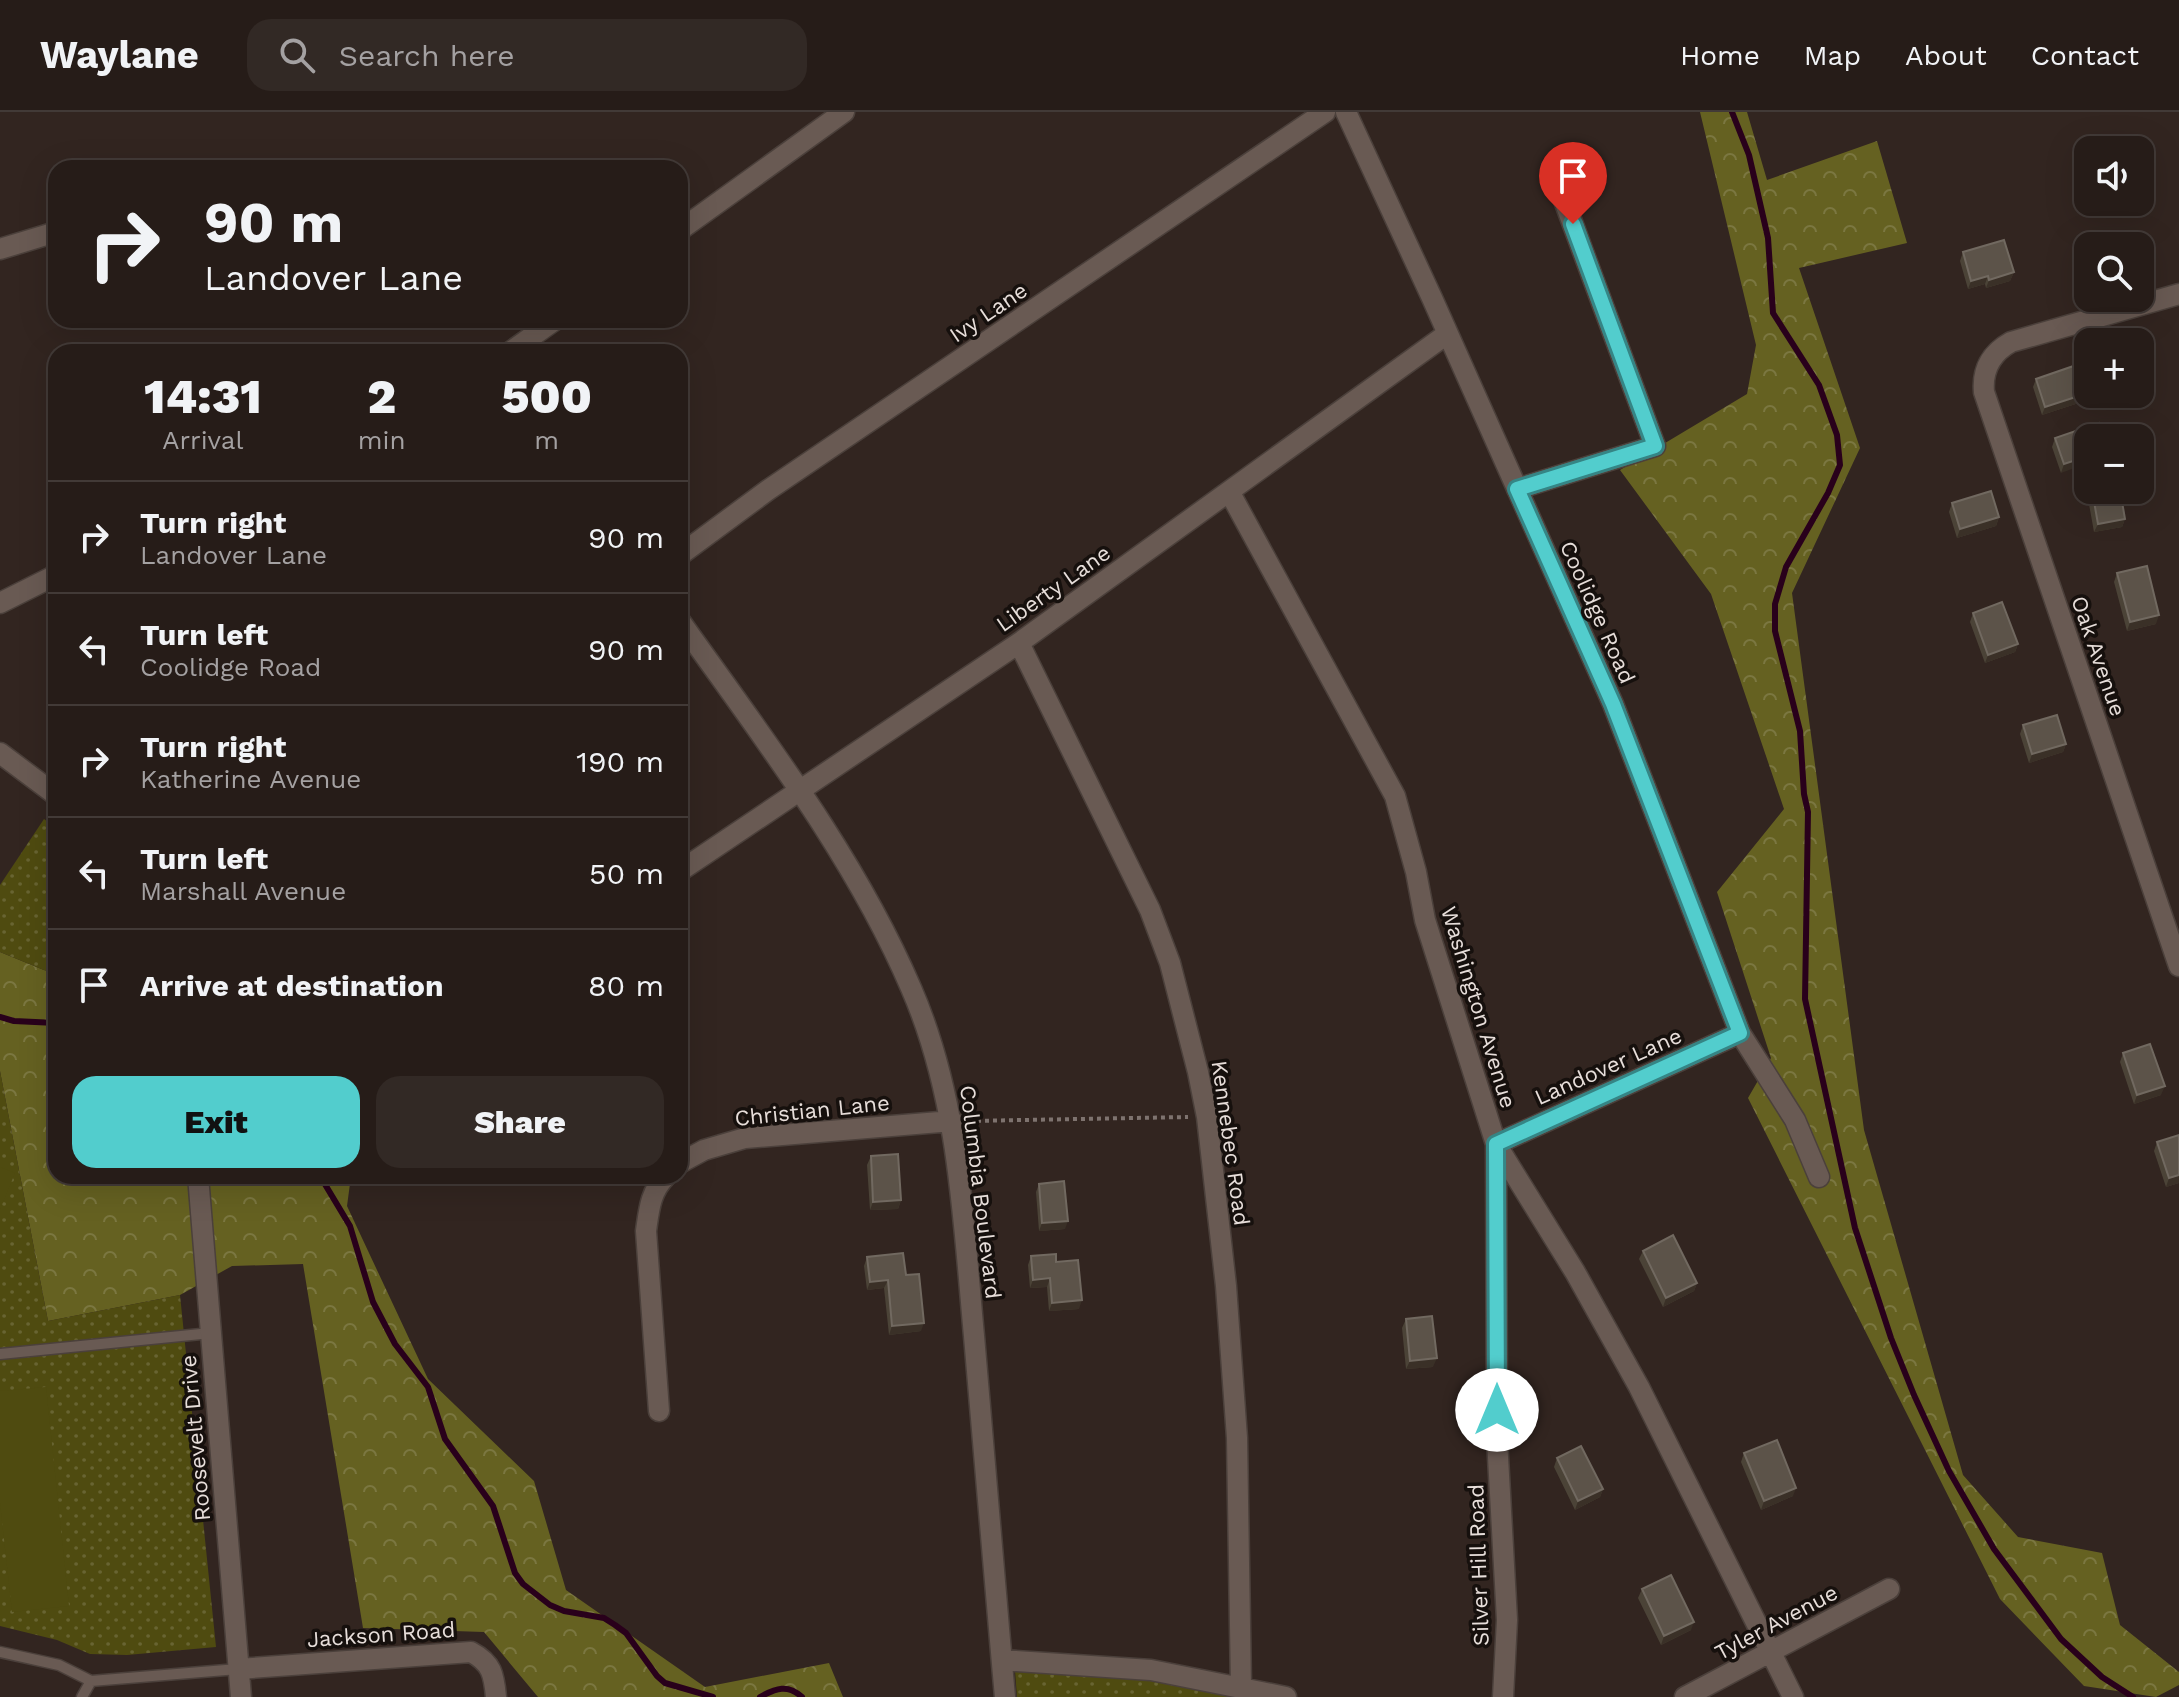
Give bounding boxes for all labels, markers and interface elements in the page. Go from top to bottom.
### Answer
search box [247,19,807,91]
text: Waylane [40,33,199,77]
icon: search [275,33,319,77]
text: Search here [339,38,515,73]
text: Home [1680,39,1760,72]
text: Map [1804,39,1861,72]
text: About [1905,39,1987,72]
text: Contact [2031,39,2139,72]
map controls [2074,136,2154,504]
button: sound [2074,136,2154,216]
pin [1539,142,1607,224]
icon: arrive [1551,154,1595,198]
text: 90 m [204,190,343,256]
icon: right [72,192,176,296]
button: search [2074,232,2154,312]
text: Landover Lane [204,257,463,299]
street label: Ivy Lane [945,277,1032,347]
button: + [2074,328,2154,408]
text: 14:31 [144,368,262,425]
text: 2 [367,368,396,425]
text: 500 [502,368,592,425]
button: − [2074,424,2154,504]
text: Arrival [162,425,243,455]
text: min [358,425,406,455]
text: m [534,425,559,455]
text: Turn right [140,505,286,540]
icon: right [72,515,116,559]
text: 90 m [588,520,664,555]
street label: Coolidge Road [1555,537,1640,687]
text: Landover Lane [140,540,327,570]
street label: Liberty Lane [992,540,1115,637]
street label: Oak Avenue [2066,593,2131,719]
text: Turn left [140,617,268,652]
icon: left [72,627,116,671]
text: 90 m [588,632,664,667]
text: Coolidge Road [140,652,321,682]
text: Turn right [140,729,286,764]
icon: right [72,739,116,783]
text: 190 m [576,744,664,779]
text: Katherine Avenue [140,764,361,794]
text: Turn left [140,841,268,876]
icon: left [72,851,116,895]
text: 50 m [589,856,664,891]
text: Marshall Avenue [140,876,346,906]
street label: Washington Avenue [1436,903,1521,1111]
icon: arrive [72,963,116,1007]
text: Arrive at destination [140,968,444,1003]
text: 80 m [588,968,664,1003]
street label: Landover Lane [1531,1023,1686,1110]
street label: Kennebec Road [1207,1059,1254,1227]
button: Exit [72,1076,360,1168]
button: Share [376,1076,664,1168]
street label: Columbia Boulevard [955,1084,1006,1300]
street label: Christian Lane [733,1090,891,1131]
street label: Roosevelt Drive [176,1354,215,1522]
position arrow [1455,1368,1539,1452]
street label: Silver Hill Road [1463,1484,1494,1646]
street label: Tyler Avenue [1711,1580,1842,1665]
street label: Jackson Road [306,1617,456,1652]

